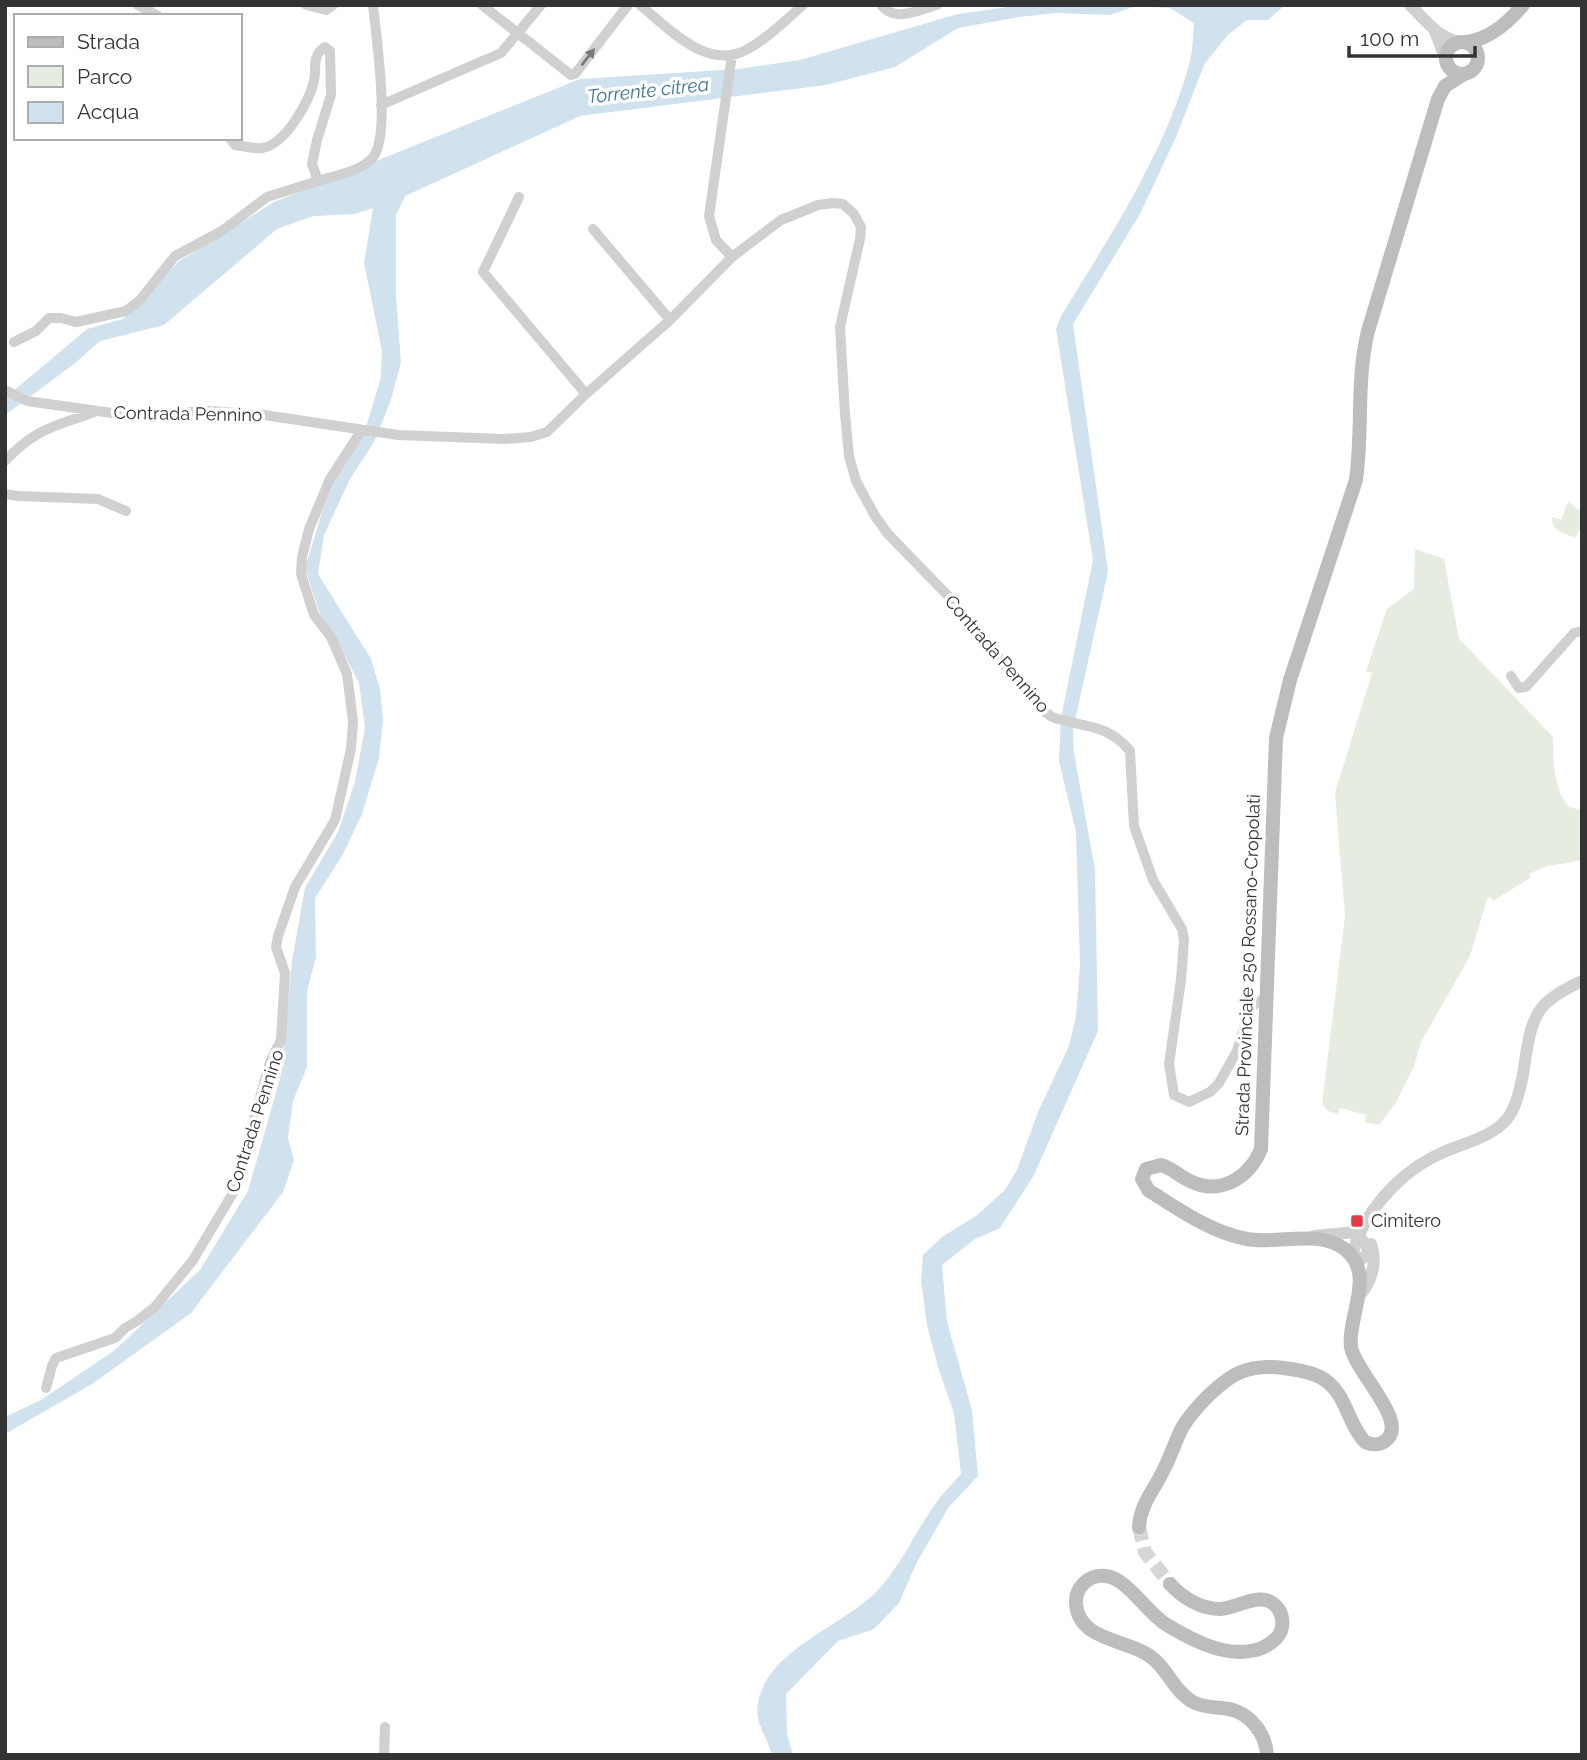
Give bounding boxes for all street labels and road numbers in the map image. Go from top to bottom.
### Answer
street label: Contrada Pennino [113,402,263,425]
street label: Contrada Pennino [941,591,1054,717]
street label: Strada Provinciale 250 Rossano-Cropolati [1231,794,1264,1136]
street label: Contrada Pennino [222,1047,288,1195]

